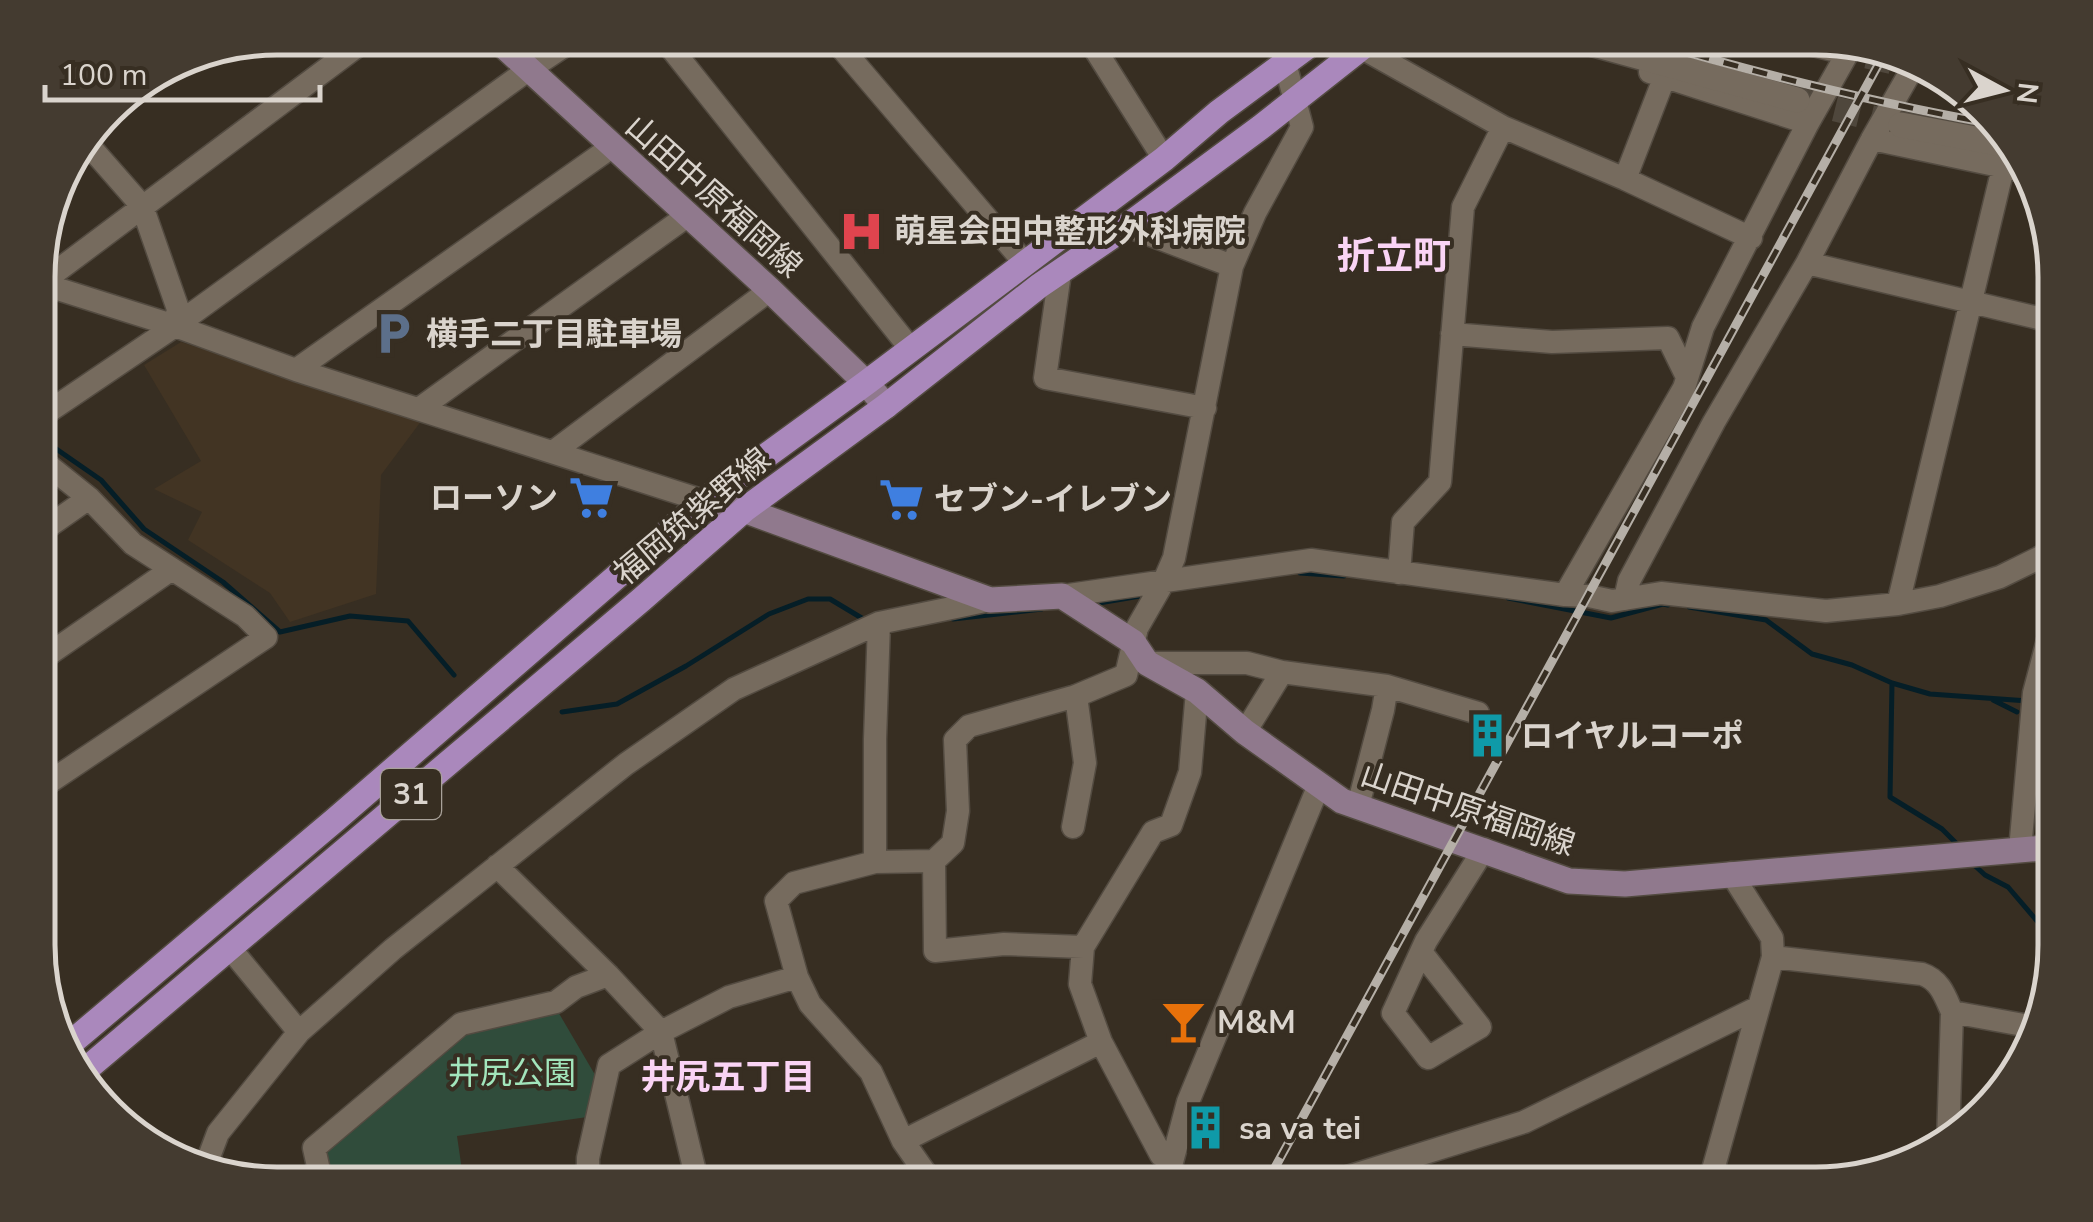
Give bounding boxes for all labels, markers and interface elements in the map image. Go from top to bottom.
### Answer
scale bar [45,40,320,102]
north arrow [1953,40,2053,140]
text: 100 m [60,55,147,96]
text: N [2007,80,2047,106]
street label: 山田中原福岡線 [616,105,811,287]
hospital icon: 萌星会田中整形外科病院 [837,207,885,255]
place label: 萌星会田中整形外科病院 [894,210,1246,253]
district label: 折立町 [1337,231,1451,282]
parking icon: 横手二丁目駐車場 [369,310,417,358]
place label: 横手二丁目駐車場 [426,313,682,356]
street label: 福岡筑紫野線 [605,438,780,595]
supermarket icon: ローソン [567,474,615,522]
supermarket icon: セブン-イレブン [877,475,925,523]
place label: ローソン [430,477,558,520]
place label: セブン-イレブン [934,478,1172,521]
building icon: ロイヤルコーポ [1464,712,1512,760]
place label: ロイヤルコーポ [1521,715,1743,758]
street label: 山田中原福岡線 [1355,753,1581,866]
road number: 31 [381,769,441,819]
bar icon: M&M [1160,998,1208,1046]
place label: M&M [1217,1001,1296,1044]
park label: 井尻公園 [448,1052,576,1095]
district label: 井尻五丁目 [640,1054,816,1101]
building icon: sa va tei [1182,1104,1230,1152]
place label: sa va tei [1239,1107,1361,1150]

